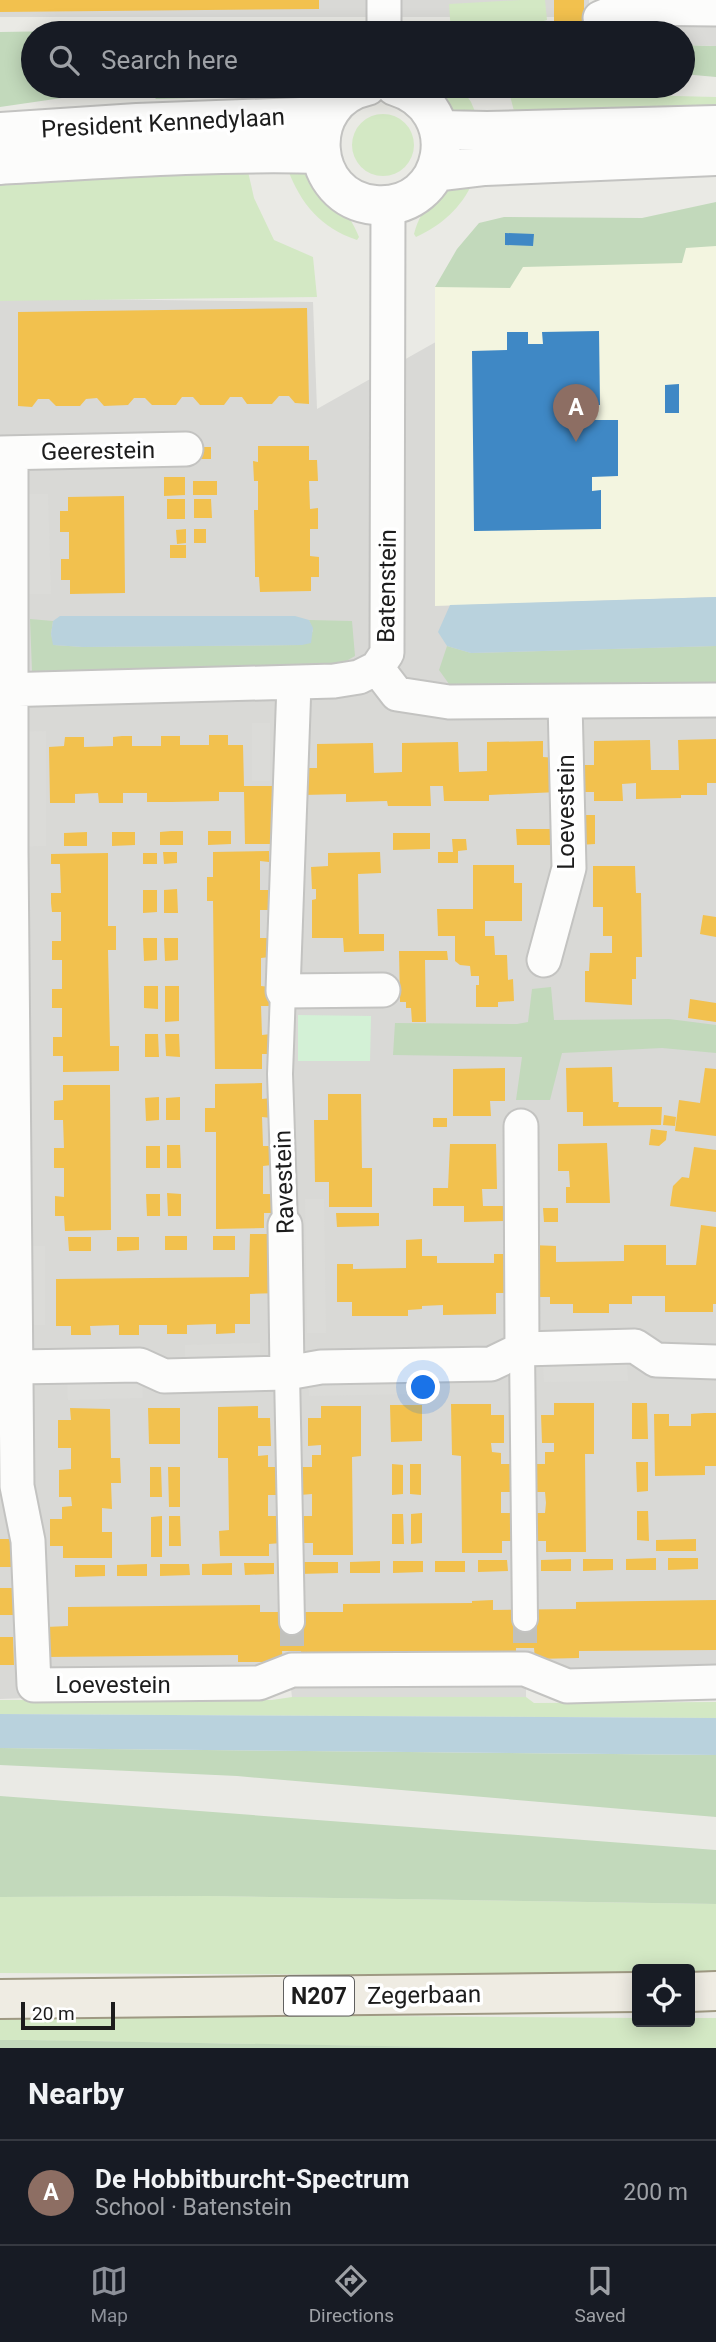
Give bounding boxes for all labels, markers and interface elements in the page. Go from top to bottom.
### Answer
search box [21,21,695,98]
icon: search [45,41,83,79]
text: Search here [101,45,238,75]
street label: President Kennedylaan [40,103,286,143]
pin: A [553,384,599,442]
street label: Geerestein [41,436,155,466]
street label: Batenstein [372,529,402,643]
street label: Loevestein [552,754,580,870]
street label: Ravestein [268,1130,300,1234]
your location [406,1370,440,1404]
street label: Loevestein [55,1671,171,1699]
map controls [632,1964,695,2027]
button: locate [632,1964,695,2027]
road number: N207 [284,1977,354,2016]
street label: Zegerbaan [367,1980,481,2010]
scale bar [21,1999,116,2031]
text: 20 m [32,2002,75,2025]
text: Nearby [28,2076,124,2111]
text: De Hobbitburcht-Spectrum [95,2164,410,2194]
text: A [43,2179,59,2206]
text: 200 m [623,2179,688,2206]
text: School · Batenstein [95,2194,292,2221]
tab: Map [90,2262,128,2327]
tab: Directions [309,2262,394,2327]
tab: Saved [574,2262,626,2327]

